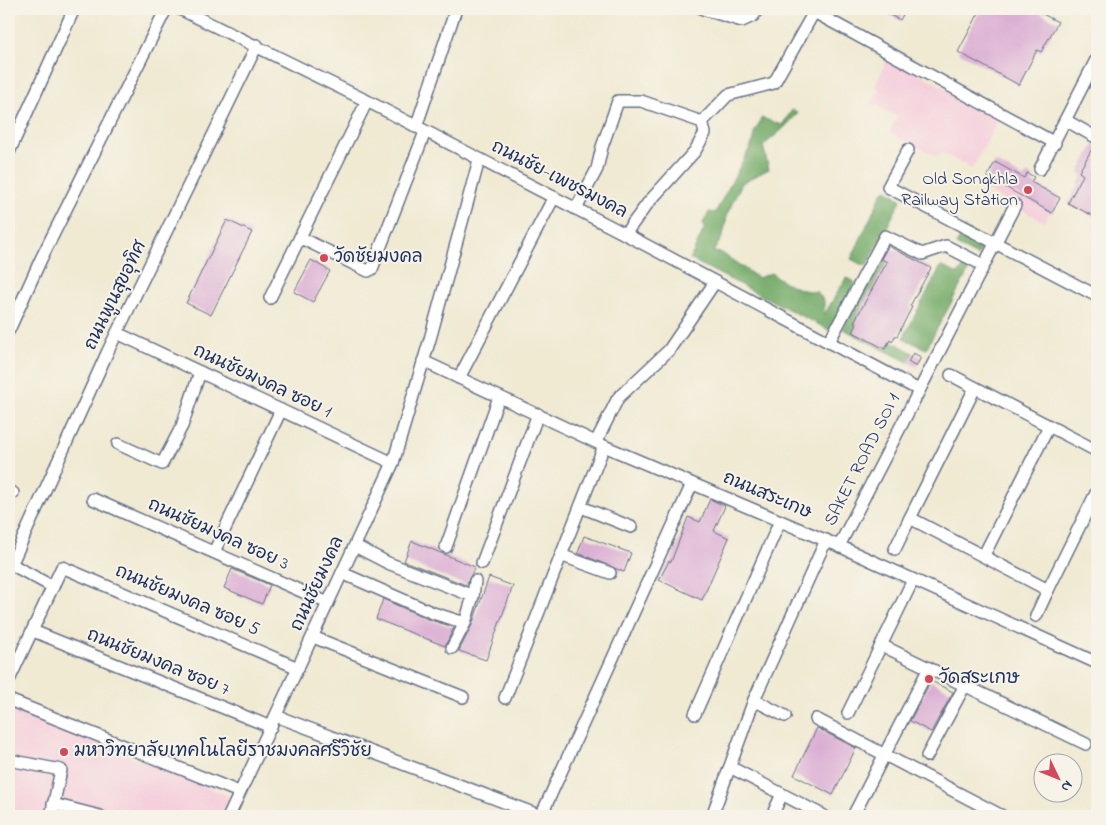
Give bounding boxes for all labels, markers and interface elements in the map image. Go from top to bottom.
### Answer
street label: ถนนชัย-เพชรมงคล [486,134,632,226]
place label: Old Songkhla Railway Station [901,167,1018,214]
marker: Old Songkhla Railway Station [1022,184,1034,196]
street label: ถนนพูนสุขอุทิศ [78,236,154,355]
place label: วัดชัยมงคล [334,245,422,271]
marker: วัดชัยมงคล [318,252,330,264]
street label: ถนนชัยมงคล ซอย 1 [188,338,336,426]
street label: SAKET ROAD SOI 1 [818,389,908,531]
street label: ถนนสระเกษ [718,466,816,527]
street label: ถนนชัยมงคล ซอย 3 [143,492,293,578]
street label: ถนนชัยมงคล [285,532,351,636]
street label: ถนนชัยมงคล ซอย 5 [111,559,263,643]
street label: ถนนชัยมงคล ซอย 7 [83,622,234,704]
place label: วัดสระเกษ [939,666,1020,692]
marker: วัดสระเกษ [923,673,935,685]
place label: มหาวิทยาลัยเทคโนโลยีราชมงคลศรีวิชัย [74,737,372,765]
marker: มหาวิทยาลัยเทคโนโลยีราชมงคลศรีวิชัย [58,746,70,758]
north arrow [1034,752,1084,802]
text: N [1056,775,1077,796]

